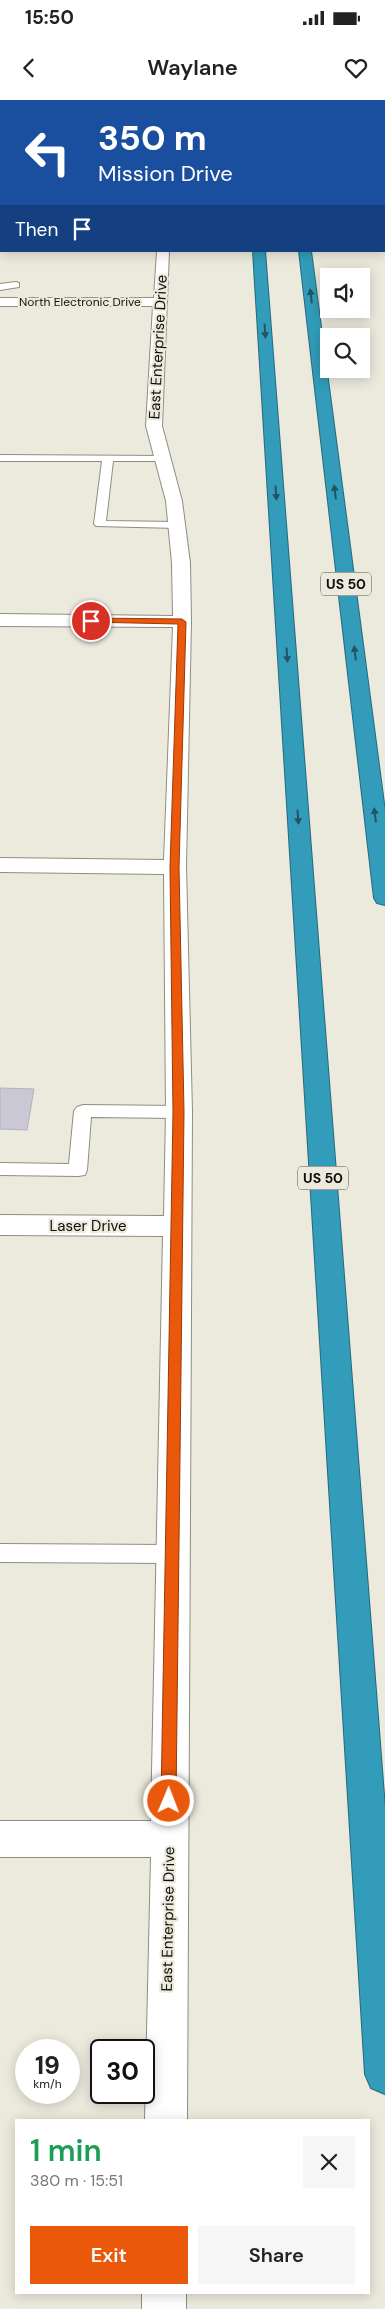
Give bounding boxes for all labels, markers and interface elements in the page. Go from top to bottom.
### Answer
text: 15:50 [25,5,74,30]
text: Waylane [147,53,238,82]
icon: back [15,54,43,82]
icon: heart [342,54,370,82]
text: 350 m [98,115,207,161]
icon: left [15,120,80,185]
text: Mission Drive [98,159,233,188]
icon: arrive [68,215,96,243]
text: Then [15,217,58,242]
map controls [320,268,370,378]
button: sound [320,268,370,318]
street label: East Enterprise Drive [144,274,172,420]
one-way arrow [307,288,315,304]
street label: North Electronic Drive [19,294,141,310]
one-way arrow [261,323,269,339]
button: search [320,328,370,378]
one-way arrow [331,484,339,500]
one-way arrow [273,485,281,501]
road number: US 50 [321,572,371,596]
pin [70,600,112,642]
icon: arrive [77,607,105,635]
one-way arrow [351,645,359,661]
one-way arrow [284,647,292,663]
one-way arrow [371,806,379,822]
one-way arrow [295,810,303,826]
road number: US 50 [298,1166,348,1190]
street label: Laser Drive [49,1216,127,1236]
position arrow [142,1774,194,1826]
street label: East Enterprise Drive [157,1847,179,1991]
speed limit sign: 30 [90,2039,155,2104]
text: 19 [35,2049,60,2082]
text: km/h [33,2076,62,2092]
text: 1 min [30,2131,102,2170]
button: close [303,2136,355,2188]
text: 380 m · 15:51 [30,2170,123,2191]
button: Exit [30,2226,188,2284]
button: Share [198,2226,355,2284]

